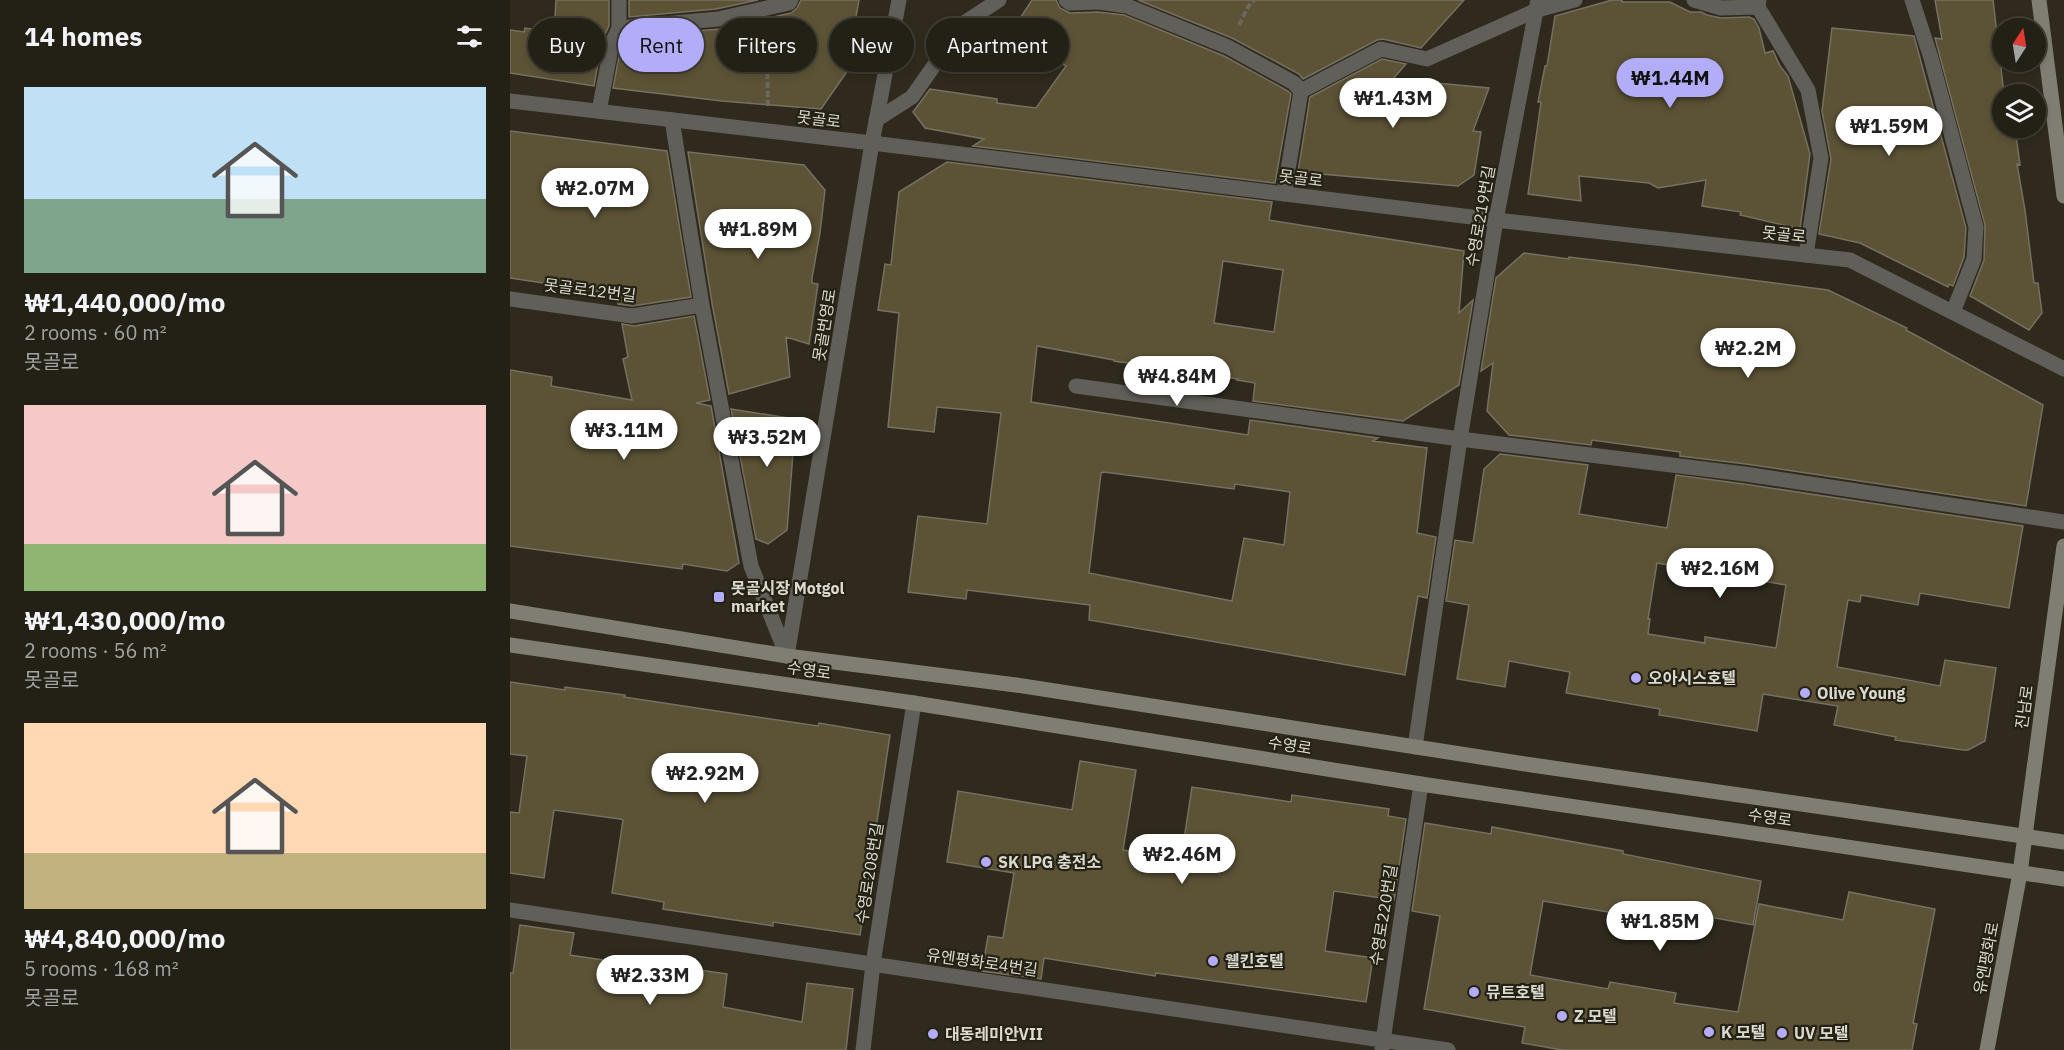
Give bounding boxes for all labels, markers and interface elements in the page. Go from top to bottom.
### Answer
chip: Buy [528,18,606,72]
chip: Rent [618,18,704,72]
chip: Filters [716,18,817,72]
chip: New [829,18,914,72]
chip: Apartment [926,18,1069,72]
north arrow [1992,18,2046,72]
map controls [1992,18,2046,138]
text: 14 homes [24,19,142,53]
icon: filters [453,20,486,53]
pin: ₩1.44M [1621,58,1719,109]
text: ₩1.44M [1630,64,1710,91]
pin: ₩1.43M [1344,78,1442,129]
text: ₩1.43M [1353,84,1433,111]
button: layers [1992,84,2046,138]
street label: 못골로 [796,106,842,132]
pin: ₩1.59M [1840,106,1938,157]
text: ₩1.59M [1849,112,1929,139]
icon: home [201,126,309,234]
street label: 수영로219번길 [1461,164,1499,268]
street label: 못골로 [1278,165,1324,191]
pin: ₩2.07M [546,168,644,219]
text: ₩2.07M [555,174,635,201]
pin: ₩1.89M [709,209,807,260]
text: ₩1.89M [718,215,798,242]
street label: 못골로 [1761,222,1807,246]
street label: 못골로12번길 [543,274,637,306]
text: ₩1,440,000/mo [24,285,226,319]
street label: 못골번영로 [808,287,840,363]
text: 2 rooms · 60 m² [24,319,167,346]
pin: ₩2.2M [1706,328,1790,379]
text: ₩2.2M [1714,334,1782,361]
text: 못골로 [24,348,79,375]
pin: ₩4.84M [1128,356,1226,407]
text: ₩4.84M [1137,362,1217,389]
pin: ₩3.11M [575,410,673,461]
text: ₩3.11M [584,416,664,443]
pin: ₩3.52M [718,417,816,468]
text: ₩3.52M [727,423,807,450]
icon: home [201,444,309,552]
pin: ₩2.16M [1671,548,1769,599]
text: ₩2.16M [1680,554,1760,581]
place label: 못골시장 Motgol market [731,578,845,616]
marker: 못골시장 Motgol market [712,590,726,604]
text: ₩1,430,000/mo [24,603,226,637]
text: 2 rooms · 56 m² [24,637,167,664]
street label: 수영로 [786,657,833,683]
text: 못골로 [24,666,79,693]
place label: 오아시스호텔 [1648,668,1736,688]
marker: 오아시스호텔 [1629,671,1643,685]
place label: Olive Young [1817,683,1906,703]
street label: 진남로 [2011,683,2037,730]
marker: Olive Young [1798,686,1812,700]
street label: 수영로 [1267,732,1314,758]
pin: ₩2.92M [656,753,754,804]
text: ₩2.92M [665,759,745,786]
icon: home [201,762,309,870]
street label: 수영로 [1747,804,1794,830]
street label: 수영로208번길 [851,821,887,925]
pin: ₩2.46M [1133,834,1231,885]
text: ₩2.46M [1142,840,1222,867]
place label: SK LPG 충전소 [998,852,1102,872]
marker: SK LPG 충전소 [979,855,993,869]
street label: 수영로220번길 [1365,863,1401,967]
pin: ₩1.85M [1611,901,1709,952]
text: ₩1.85M [1620,907,1700,934]
street label: 유엔평화로 [1969,920,2003,996]
text: ₩4,840,000/mo [24,921,226,955]
street label: 유엔평화로4번길 [925,944,1039,980]
place label: 웰킨호텔 [1225,951,1284,971]
marker: 웰킨호텔 [1206,954,1220,968]
text: 5 rooms · 168 m² [24,955,179,982]
pin: ₩2.33M [601,955,699,1006]
text: ₩2.33M [610,961,690,988]
place label: 뮤트호텔 [1486,982,1545,1002]
text: 못골로 [24,984,79,1011]
marker: 뮤트호텔 [1467,985,1481,999]
place label: Z 모텔 [1574,1006,1617,1026]
marker: Z 모텔 [1555,1009,1569,1023]
place label: K 모텔 [1721,1022,1765,1042]
place label: UV 모텔 [1794,1023,1849,1043]
place label: 대동레미안VII [945,1024,1043,1044]
marker: K 모텔 [1702,1025,1716,1039]
marker: UV 모텔 [1775,1026,1789,1040]
marker: 대동레미안VII [926,1027,940,1041]

